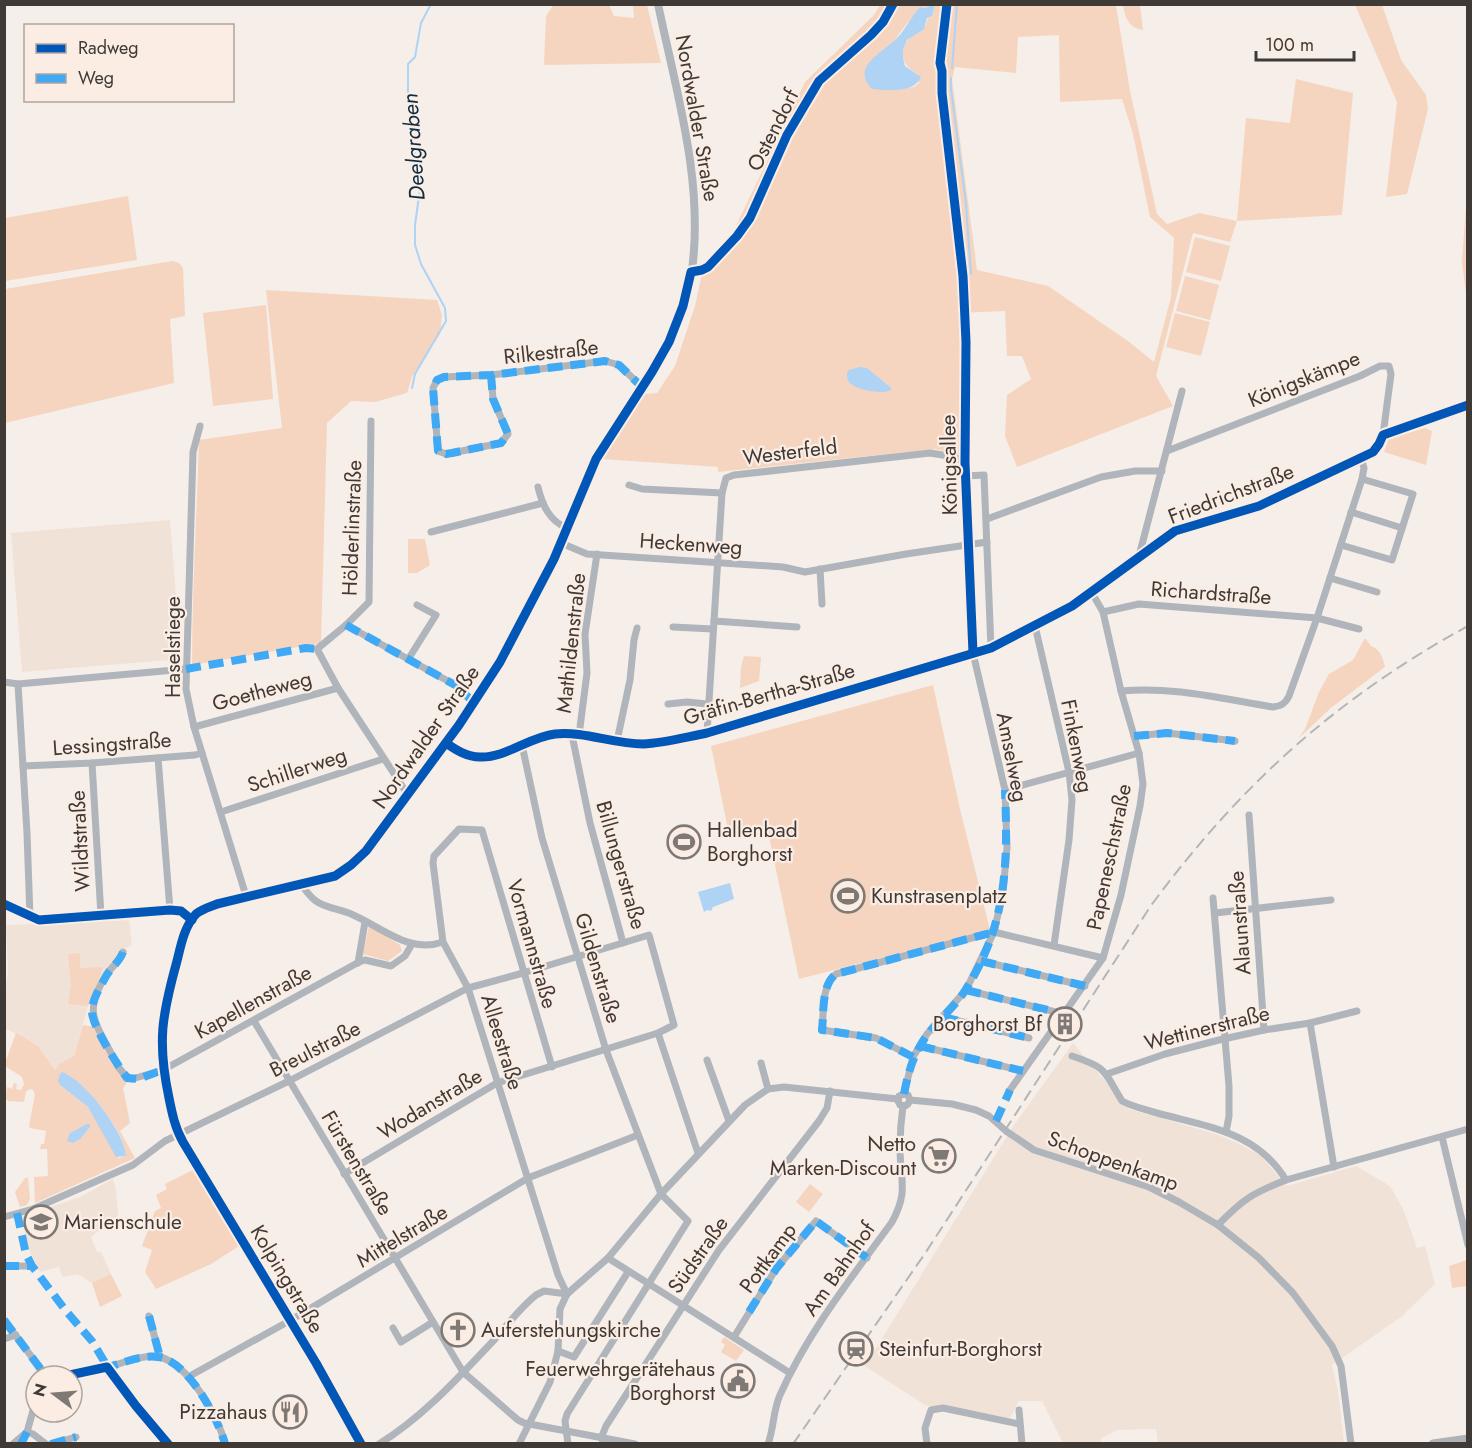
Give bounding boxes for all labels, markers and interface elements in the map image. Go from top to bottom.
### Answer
legend [24,24,234,102]
scale bar [1256,24,1354,62]
street label: Nordwalder Straße [668,32,726,204]
text: 100 m [1265,32,1314,58]
text: Radweg [78,35,139,61]
text: Weg [78,65,114,91]
street label: Ostendorf [740,83,807,176]
water label: Deelgraben [393,92,433,202]
street label: Rilkestraße [502,332,600,372]
street label: Königskämpe [1244,343,1365,415]
street label: Königsallee [933,414,965,516]
street label: Westerfeld [741,431,839,473]
street label: Friedrichstraße [1164,456,1299,532]
street label: Hölderlinstraße [335,459,369,597]
street label: Heckenweg [638,525,744,563]
street label: Mathildenstraße [549,571,593,715]
street label: Richardstraße [1150,574,1273,612]
street label: Haselstiege [158,596,188,698]
street label: Gräfin-Bertha-Straße [680,655,859,733]
street label: Nordwalder Straße [365,659,487,815]
street label: Goetheweg [209,663,315,719]
street label: Finkenweg [1053,697,1101,795]
street label: Amselweg [989,709,1035,805]
street label: Lessingstraße [52,725,173,763]
street label: Schillerweg [243,740,351,800]
street label: Papeneschstraße [1079,781,1139,933]
street label: Wildtstraße [62,789,98,893]
street label: Billungerstraße [588,797,654,933]
place label: Hallenbad Borghorst [707,815,798,869]
sports icon: Hallenbad Borghorst [666,824,702,860]
street label: Alaunstraße [1221,870,1259,976]
street label: Vormannstraße [499,876,565,1012]
sports icon: Kunstrasenplatz [830,878,866,914]
place label: Kunstrasenplatz [871,881,1007,911]
street label: Gildenstraße [567,909,629,1027]
street label: Kapellenstraße [189,957,317,1047]
street label: Alleestraße [473,990,531,1094]
street label: Wettinerstraße [1141,998,1273,1058]
building icon: Borghorst Bf [1047,1006,1083,1042]
place label: Borghorst Bf [933,1009,1043,1039]
street label: Breulstraße [264,1013,366,1085]
street label: Wodanstraße [372,1061,488,1147]
street label: Fürstenstraße [314,1105,400,1221]
street label: Schoppenkamp [1043,1123,1183,1199]
place label: Netto Marken-Discount [770,1129,916,1183]
supermarket icon: Netto Marken-Discount [921,1138,957,1174]
street label: Mittelstraße [351,1197,453,1275]
school or university icon: Marienschule [23,1204,59,1240]
place label: Marienschule [64,1207,182,1237]
street label: Südstraße [660,1210,736,1300]
street label: Am Bahnhof [795,1215,883,1322]
street label: Pottkamp [732,1217,804,1299]
street label: Kolpingstraße [243,1219,331,1339]
church icon: Auferstehungskirche [440,1312,476,1348]
place label: Auferstehungskirche [481,1315,661,1345]
station icon: Steinfurt-Borghorst [838,1331,874,1367]
place label: Steinfurt-Borghorst [879,1334,1042,1364]
place label: Feuerwehrgerätehaus Borghorst [525,1354,715,1408]
public building icon: Feuerwehrgerätehaus Borghorst [720,1363,756,1399]
north arrow [24,1364,84,1424]
text: N [27,1381,53,1399]
restaurant icon: Pizzahaus [272,1394,308,1430]
place label: Pizzahaus [179,1397,267,1427]

